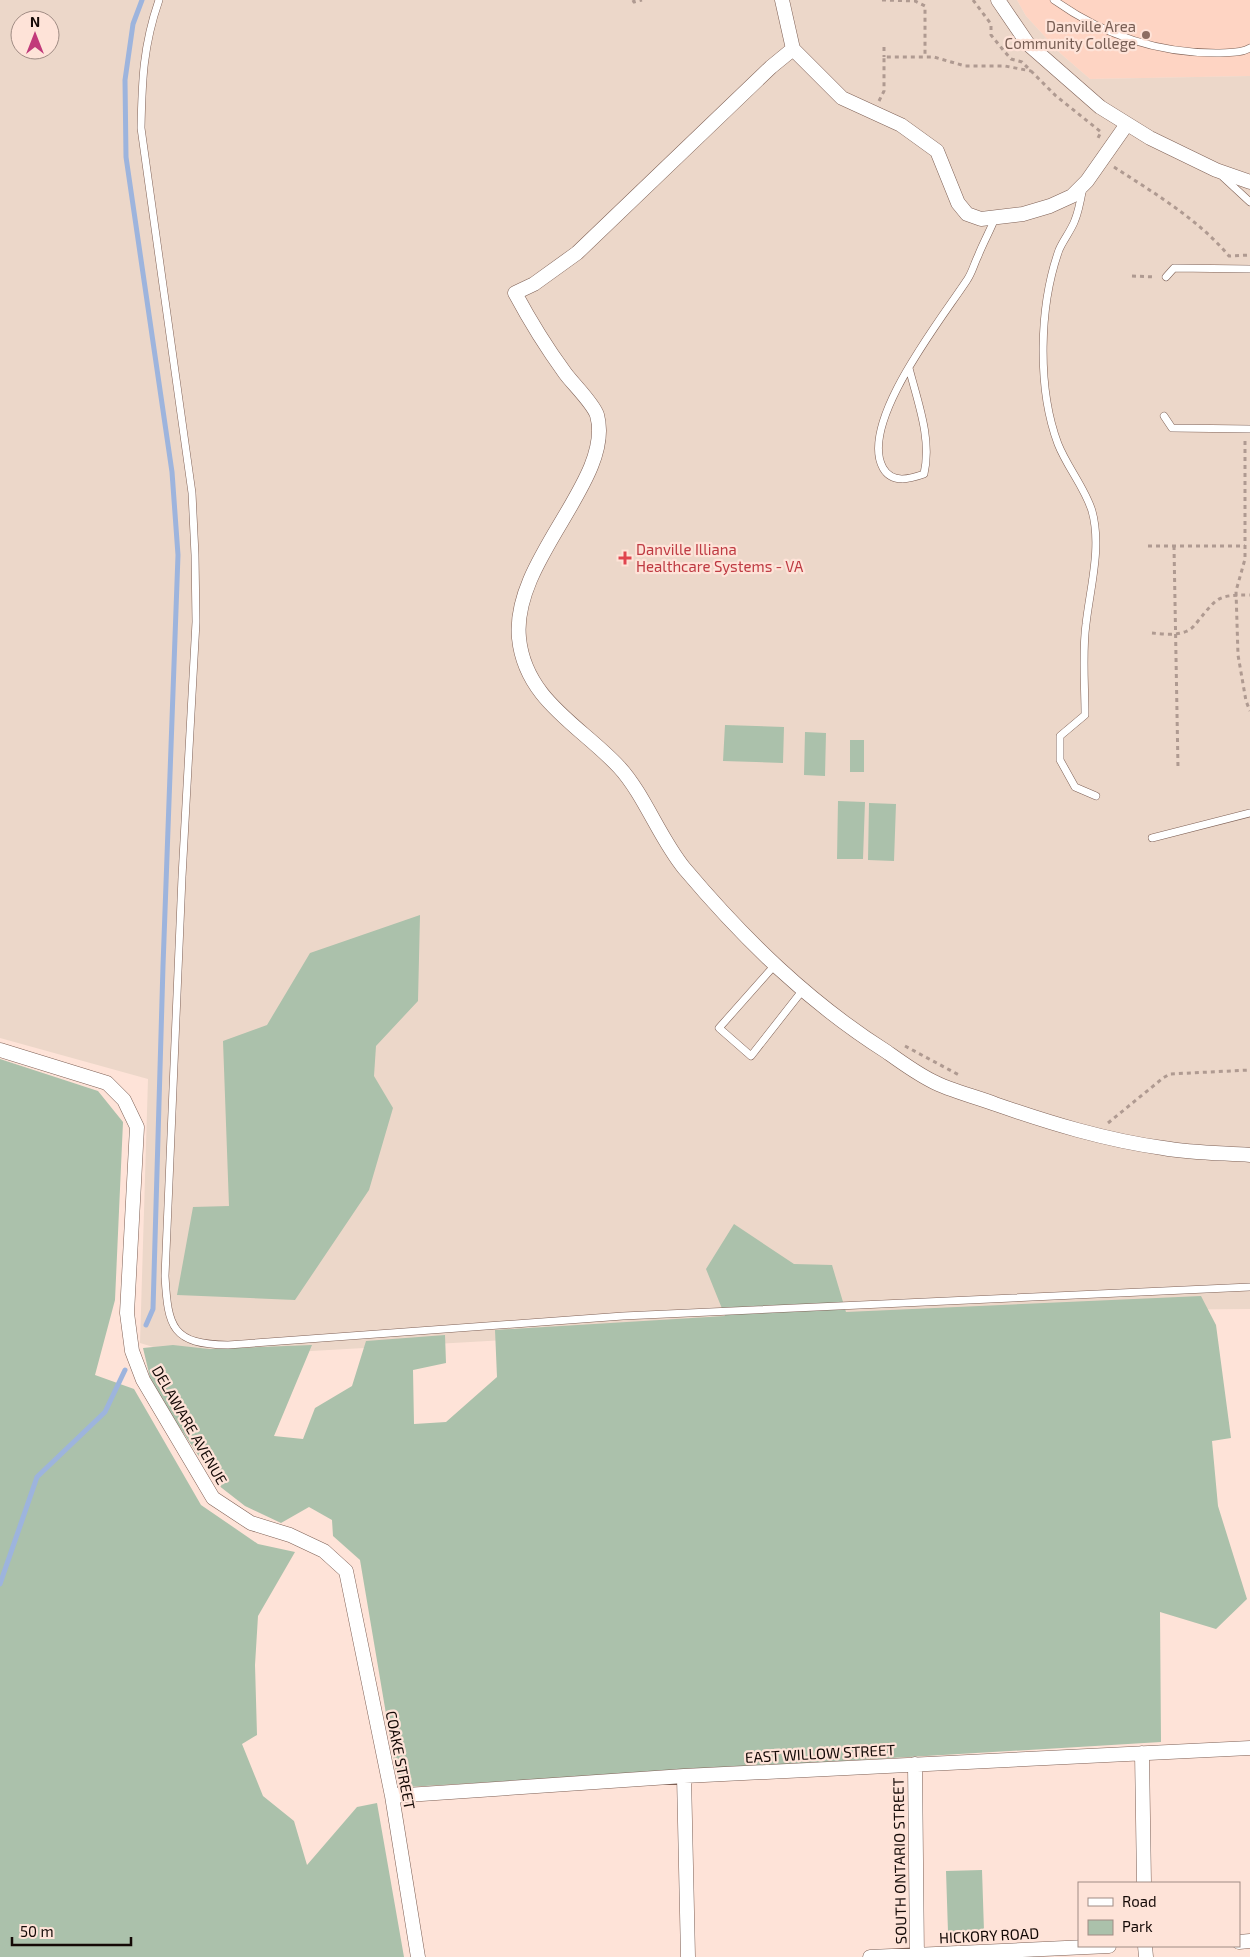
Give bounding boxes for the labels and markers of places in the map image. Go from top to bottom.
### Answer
place label: Danville Area Community College [1005,17,1136,52]
marker: Danville Area Community College [1140,29,1152,41]
place label: Danville Illiana Healthcare Systems - VA [636,540,804,575]
marker: Danville Illiana Healthcare Systems - VA [618,551,632,565]

